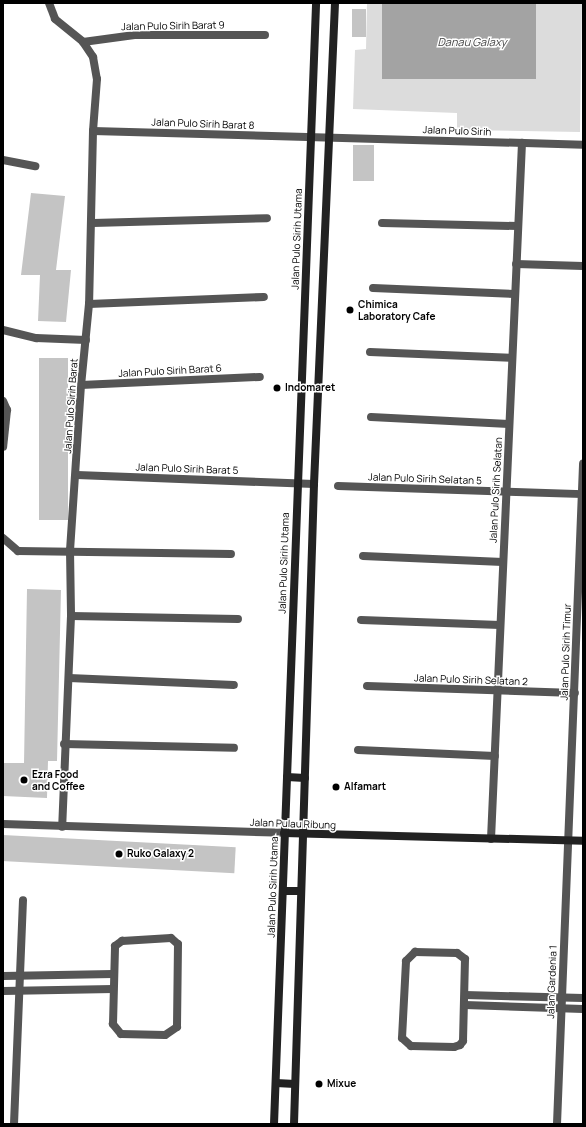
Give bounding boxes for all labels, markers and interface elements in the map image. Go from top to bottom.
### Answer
street label: Jalan Pulo Sirih Barat 9 [121,19,225,33]
water label: Danau Galaxy [437,35,507,49]
street label: Jalan Pulo Sirih Barat 8 [151,116,255,132]
street label: Jalan Pulo Sirih [422,124,492,138]
street label: Jalan Pulo Sirih Utama [289,188,305,290]
place label: Chimica Laboratory Cafe [358,298,435,322]
marker: Chimica Laboratory Cafe [345,305,355,315]
street label: Jalan Pulo Sirih Barat [62,358,80,454]
street label: Jalan Pulo Sirih Barat 6 [118,362,222,380]
place label: Indomaret [285,382,335,394]
marker: Indomaret [272,383,282,393]
street label: Jalan Pulo Sirih Selatan [487,437,505,543]
street label: Jalan Pulo Sirih Barat 5 [135,461,239,477]
street label: Jalan Pulo Sirih Selatan 5 [368,471,482,487]
street label: Jalan Pulo Sirih Utama [276,512,292,614]
street label: Jalan Pulo Sirih Timur [558,603,574,701]
street label: Jalan Pulo Sirih Selatan 2 [414,672,528,688]
place label: Ezra Food and Coffee [32,768,85,792]
marker: Ezra Food and Coffee [19,775,29,785]
place label: Alfamart [344,781,386,793]
marker: Alfamart [331,782,341,792]
street label: Jalan Pulau Ribung [250,816,336,832]
street label: Jalan Pulo Sirih Utama [265,836,281,938]
place label: Ruko Galaxy 2 [127,848,194,860]
marker: Ruko Galaxy 2 [114,849,124,859]
street label: Jalan Gardenia 1 [545,945,559,1019]
place label: Mixue [327,1078,356,1090]
marker: Mixue [314,1079,324,1089]

